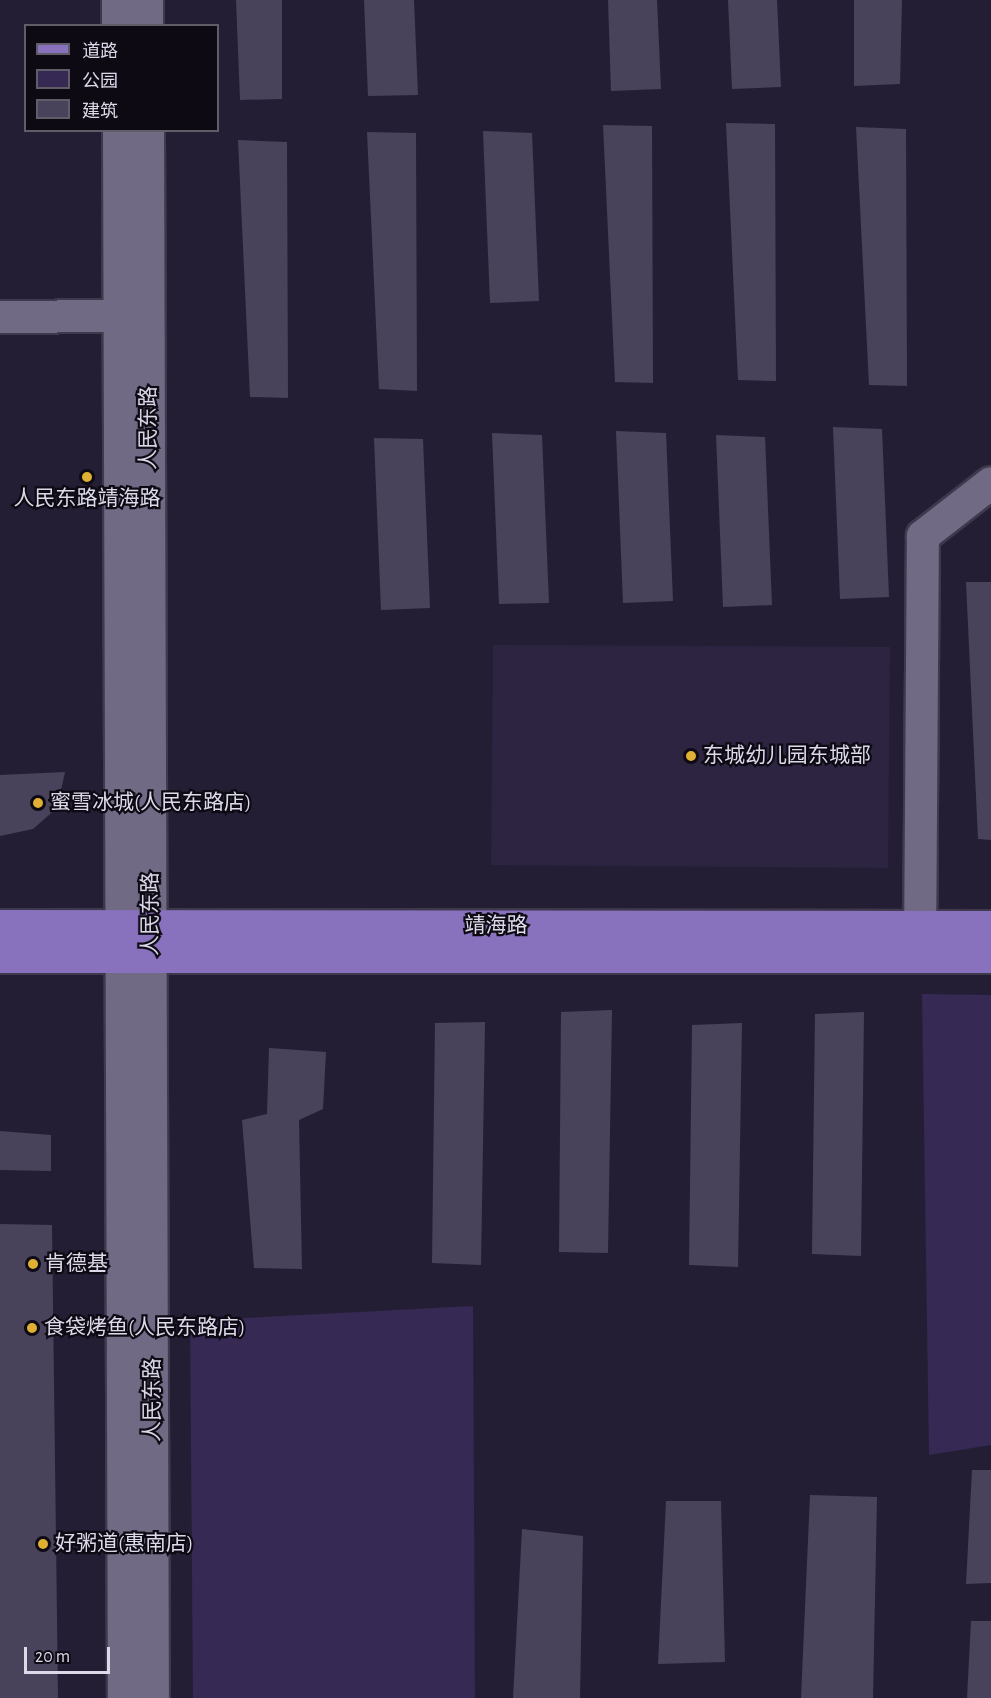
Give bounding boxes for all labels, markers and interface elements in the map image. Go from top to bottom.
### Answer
legend [24,24,219,132]
text: 道路 [82,43,118,61]
text: 公园 [82,73,118,91]
text: 建筑 [82,103,118,121]
street label: 人民东路 [136,386,162,470]
marker: 人民东路靖海路 [80,470,94,484]
place label: 人民东路靖海路 [14,486,160,512]
place label: 东城幼儿园东城部 [703,743,871,769]
marker: 东城幼儿园东城部 [684,749,698,763]
place label: 蜜雪冰城(人民东路店) [50,790,251,816]
marker: 蜜雪冰城(人民东路店) [31,796,45,810]
street label: 人民东路 [138,872,164,956]
street label: 靖海路 [465,913,527,939]
place label: 肯德基 [45,1251,108,1277]
marker: 肯德基 [26,1257,40,1271]
place label: 食袋烤鱼(人民东路店) [44,1315,245,1341]
marker: 食袋烤鱼(人民东路店) [25,1321,39,1335]
street label: 人民东路 [140,1358,166,1442]
place label: 好粥道(惠南店) [55,1531,193,1557]
marker: 好粥道(惠南店) [36,1537,50,1551]
scale bar [27,1635,112,1673]
text: 20 m [35,1648,70,1666]

